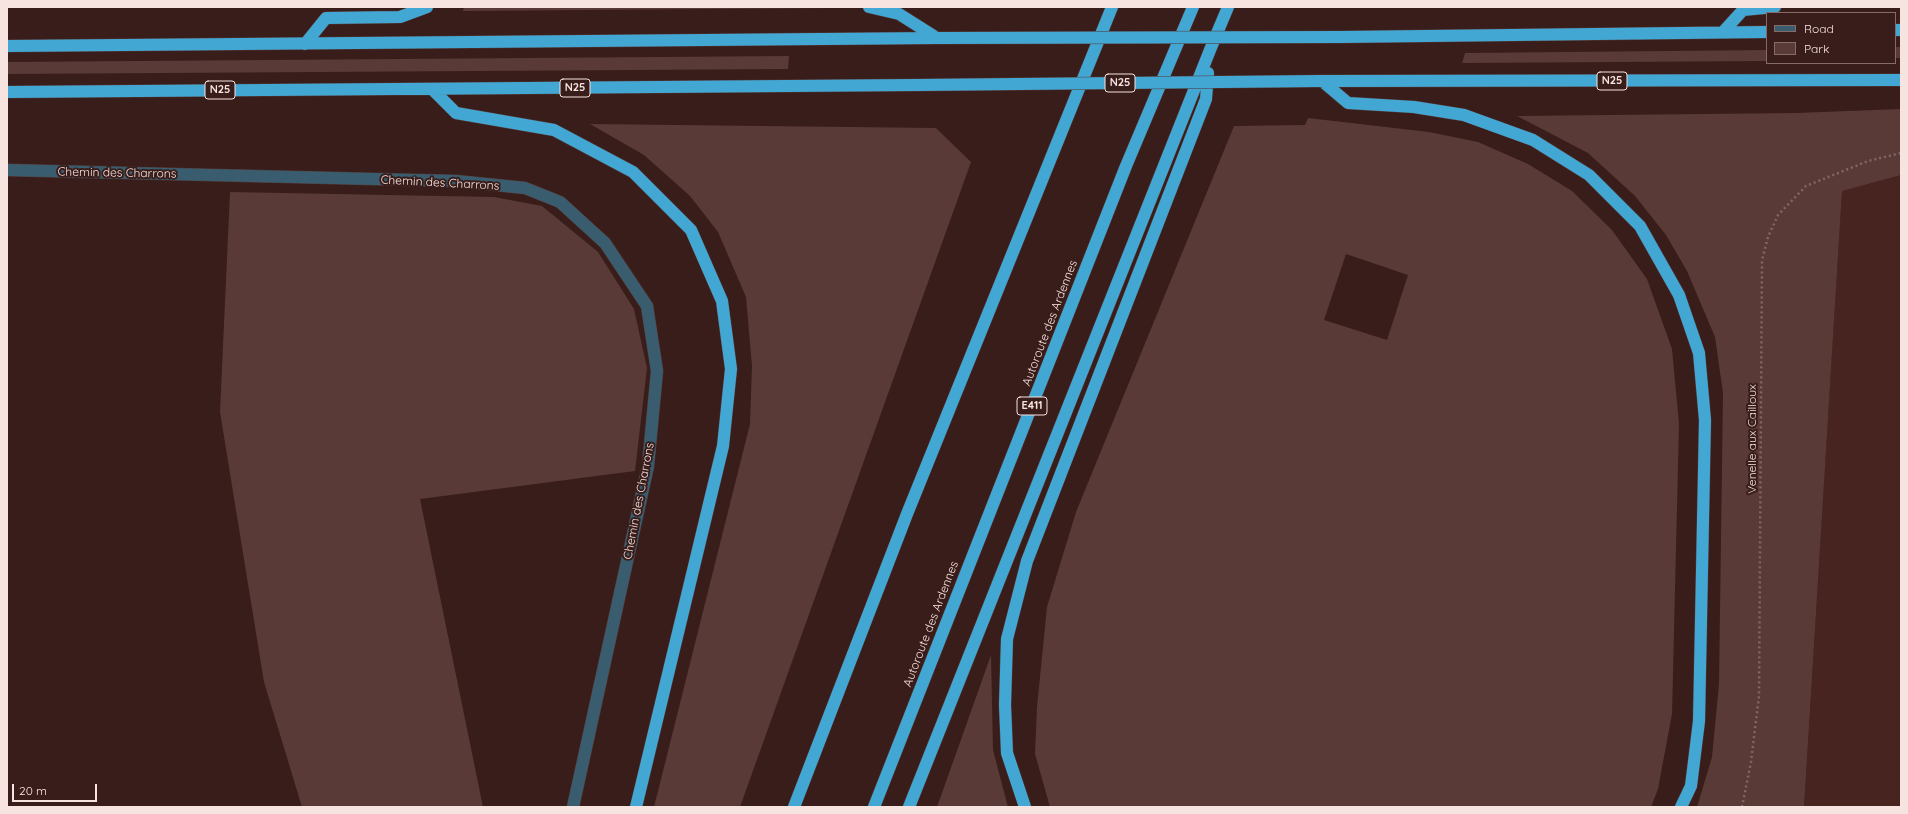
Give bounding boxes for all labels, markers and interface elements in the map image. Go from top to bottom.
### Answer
legend [1766,12,1896,64]
text: Road [1804,21,1834,36]
text: Park [1804,41,1829,56]
road number: N25 [1597,72,1627,90]
road number: N25 [1105,74,1135,92]
road number: N25 [560,79,590,97]
road number: N25 [205,81,235,99]
street label: Chemin des Charrons [57,165,177,181]
street label: Chemin des Charrons [380,173,500,193]
street label: Autoroute des Ardennes [1019,258,1081,388]
street label: Venelle aux Cailloux [1745,384,1759,494]
road number: E411 [1017,397,1047,415]
street label: Chemin des Charrons [621,441,657,561]
street label: Autoroute des Ardennes [900,559,962,689]
scale bar [14,776,99,802]
text: 20 m [19,783,47,798]

